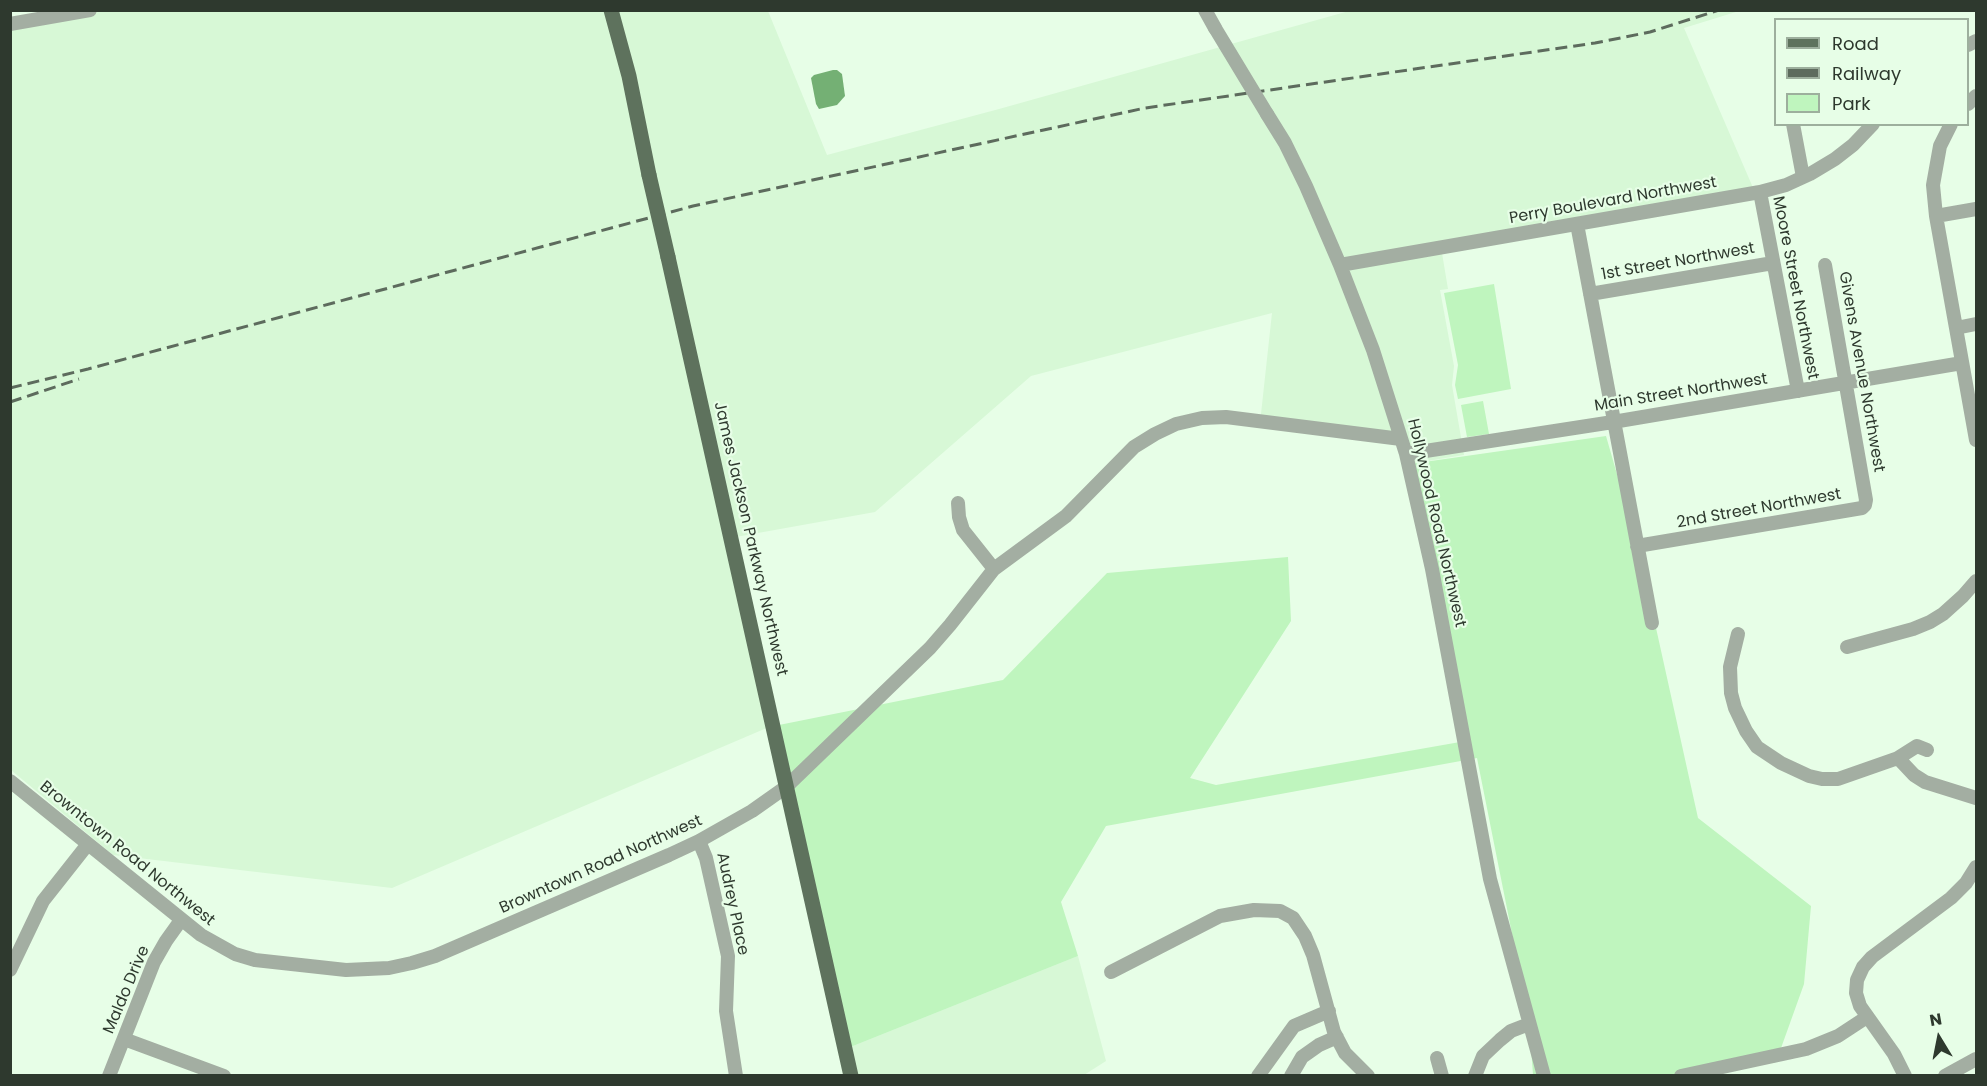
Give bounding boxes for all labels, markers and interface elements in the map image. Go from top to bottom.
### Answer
legend [1774,18,1969,126]
text: Road [1832,31,1879,56]
text: Railway [1832,61,1901,86]
text: Park [1832,91,1871,116]
street label: Perry Boulevard Northwest [1508,173,1718,229]
street label: Moore Street Northwest [1768,195,1822,381]
street label: 1st Street Northwest [1600,239,1756,285]
street label: Givens Avenue Northwest [1834,270,1888,474]
street label: Main Street Northwest [1593,370,1769,416]
street label: James Jackson Parkway Northwest [709,400,791,678]
street label: Hollywood Road Northwest [1403,417,1469,629]
street label: 2nd Street Northwest [1675,485,1843,533]
street label: Browntown Road Northwest [36,777,218,931]
street label: Browntown Road Northwest [497,812,705,918]
street label: Audrey Place [712,851,752,957]
street label: Maldo Drive [100,943,154,1037]
text: N [1928,1007,1944,1032]
north arrow [1909,1008,1969,1068]

